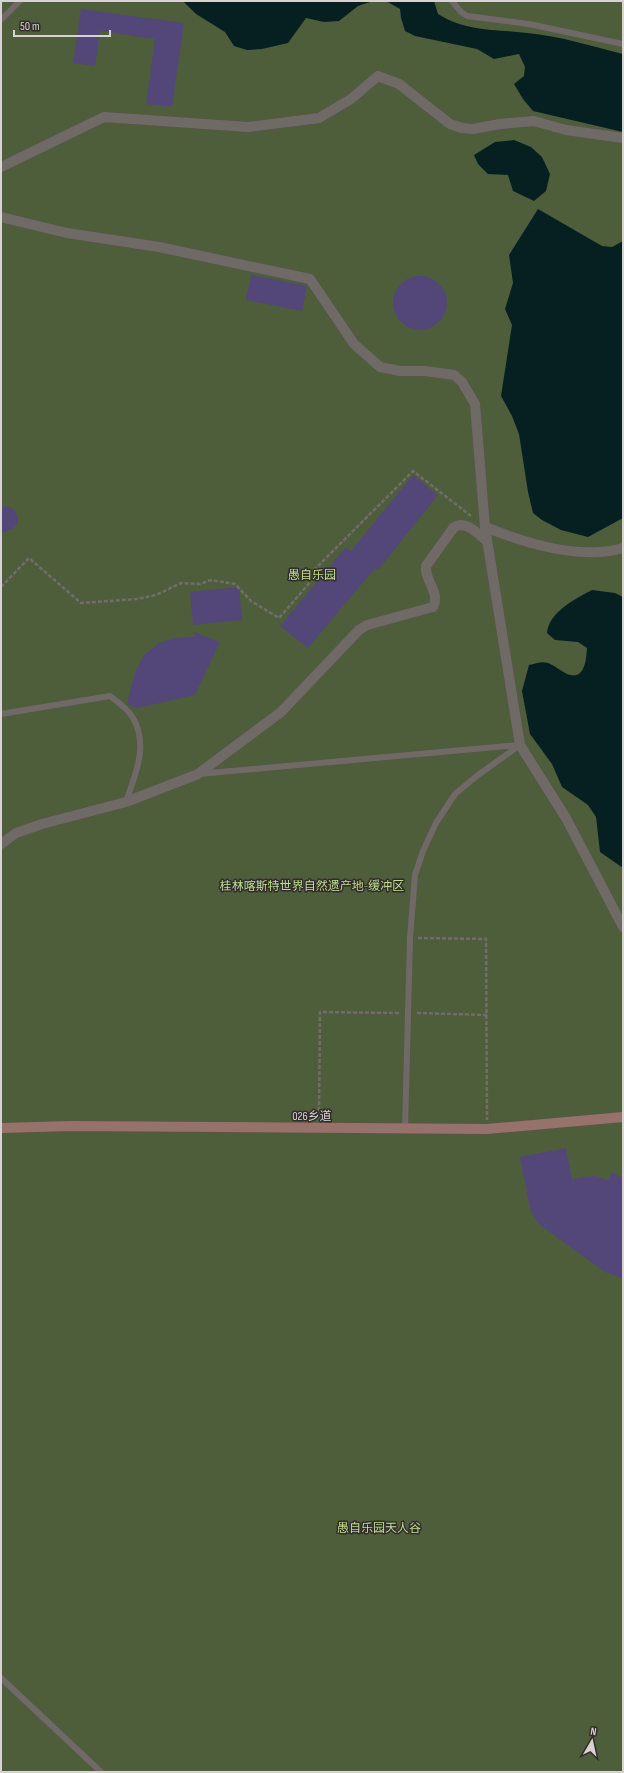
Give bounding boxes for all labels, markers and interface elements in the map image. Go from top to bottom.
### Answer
scale bar [14,12,110,38]
text: 50 m [20,19,40,34]
park label: 愚自乐园 [288,568,336,583]
park label: 桂林喀斯特世界自然遗产地-缓冲区 [220,879,404,894]
street label: 026乡道 [292,1109,332,1124]
park label: 愚自乐园天人谷 [337,1521,421,1536]
north arrow [572,1721,612,1761]
text: N [590,1725,598,1739]

